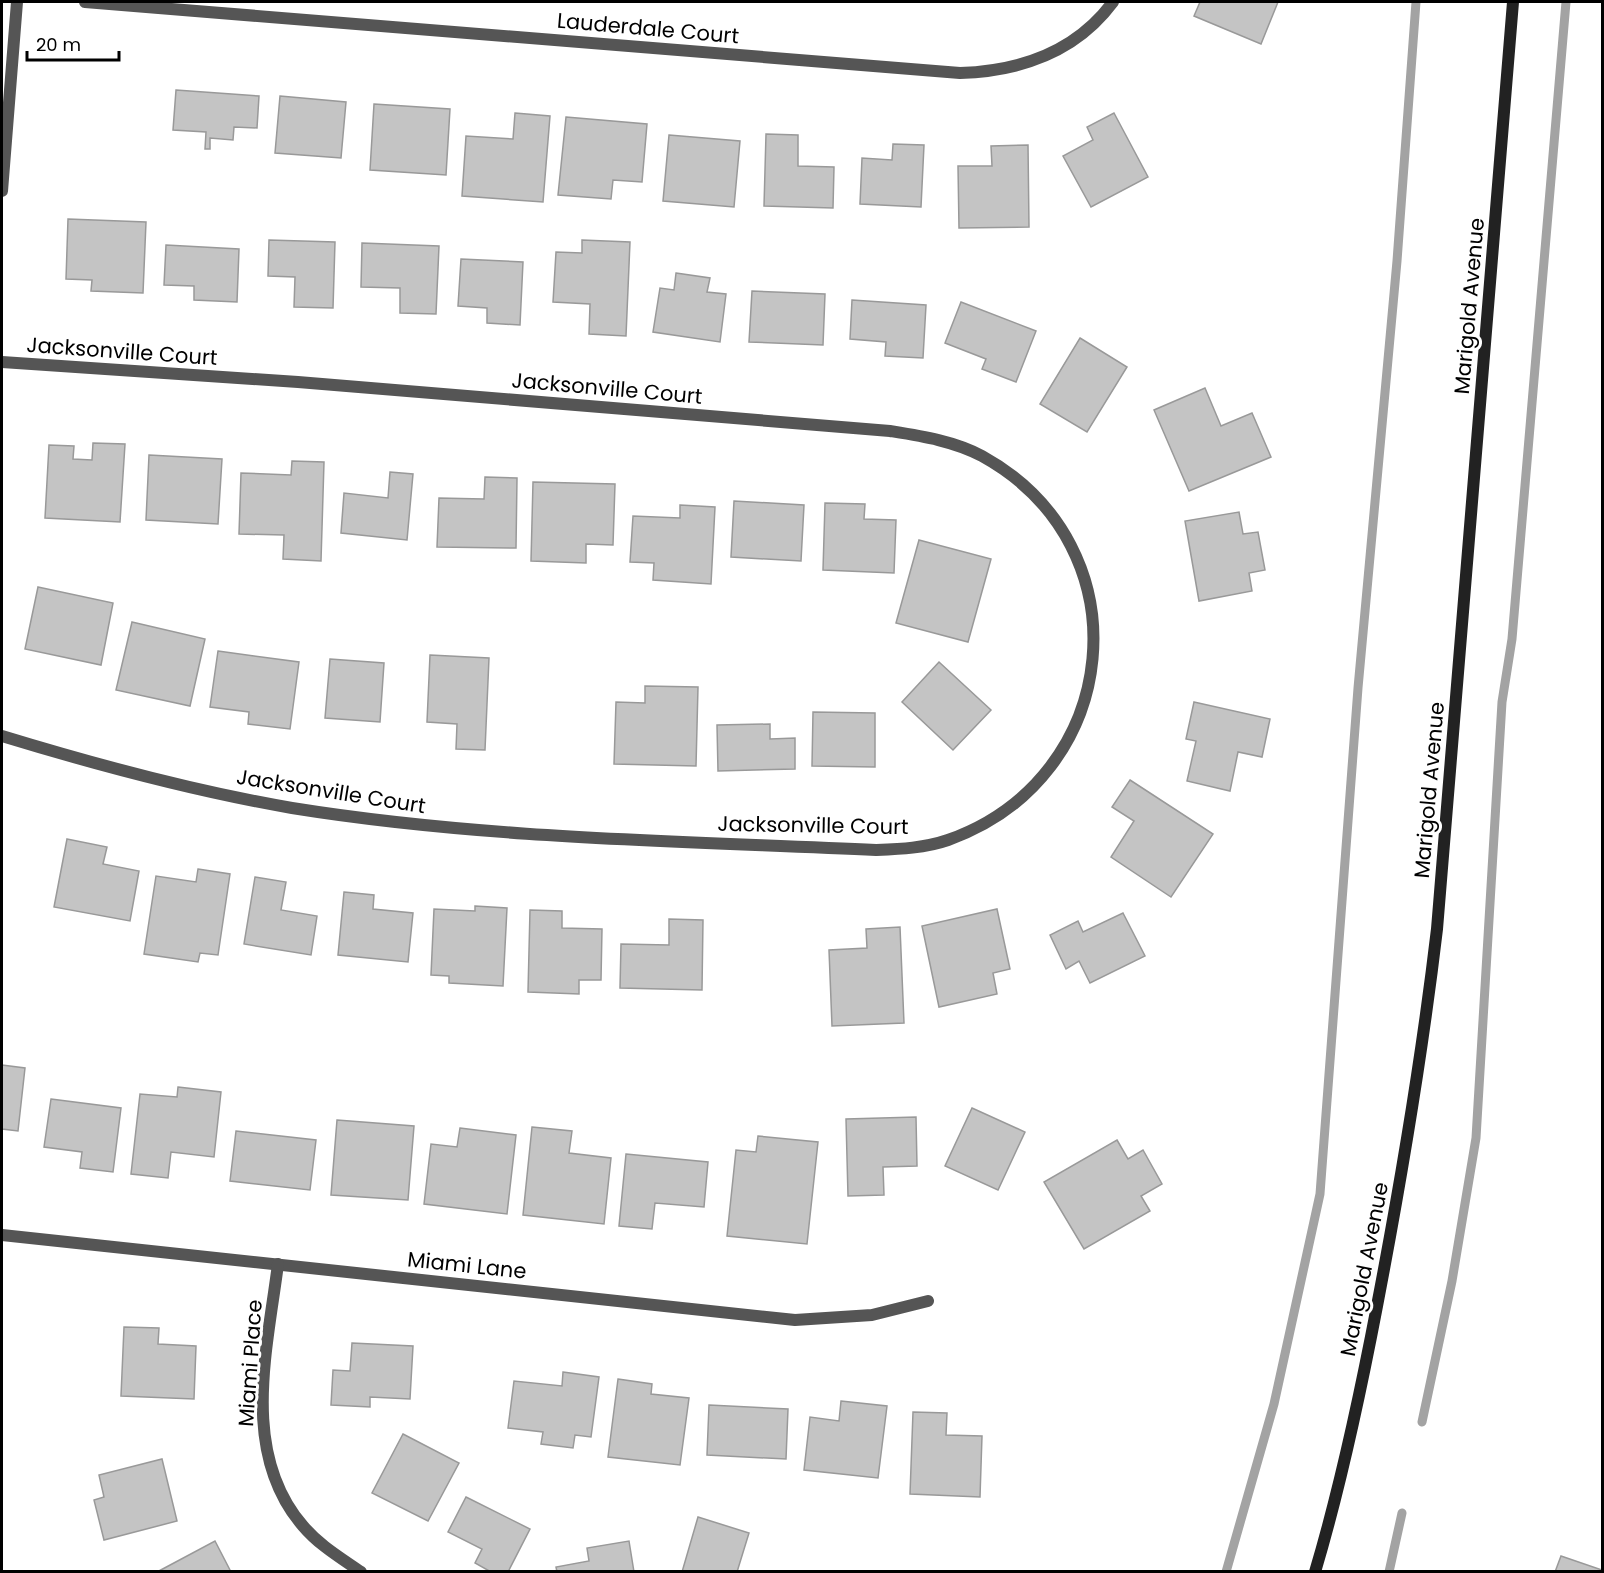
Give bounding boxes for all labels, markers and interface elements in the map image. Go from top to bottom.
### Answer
street label: Lauderdale Court [556,6,740,50]
scale bar [27,24,118,62]
text: 20 m [36,32,81,57]
street label: Marigold Avenue [1447,217,1491,395]
street label: Jacksonville Court [26,330,218,372]
street label: Jacksonville Court [510,365,704,411]
street label: Marigold Avenue [1407,701,1451,879]
street label: Jacksonville Court [234,762,428,820]
street label: Jacksonville Court [717,809,909,841]
street label: Marigold Avenue [1333,1179,1395,1359]
street label: Miami Lane [406,1244,528,1286]
street label: Miami Place [231,1299,269,1427]

